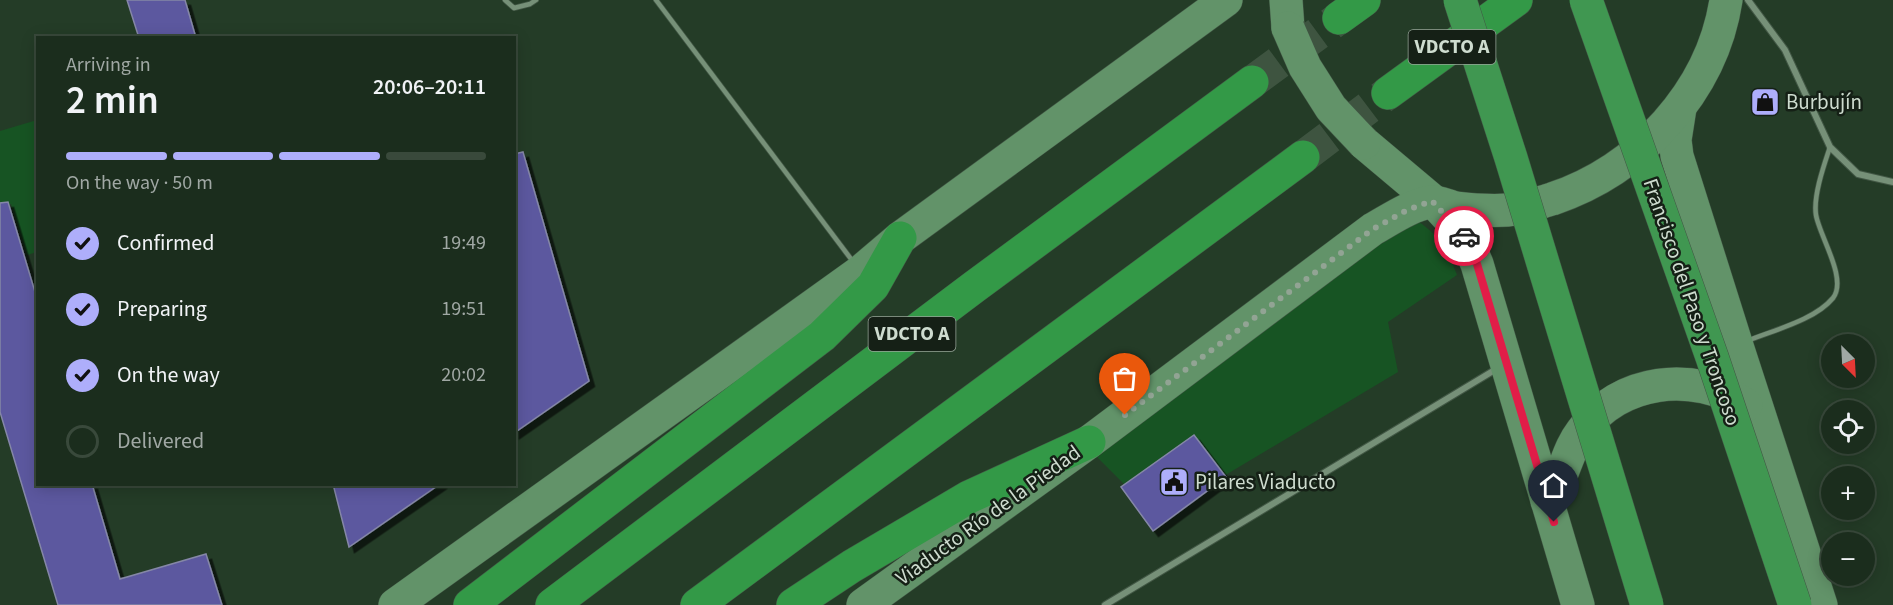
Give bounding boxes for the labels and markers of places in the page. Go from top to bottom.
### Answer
shop icon: Burbujín [1749,86,1781,118]
place label: Burbujín [1786,87,1862,117]
pin [1099,353,1150,415]
pin [1528,460,1579,522]
public building icon: Pilares Viaducto [1158,466,1190,498]
place label: Pilares Viaducto [1195,467,1336,497]

